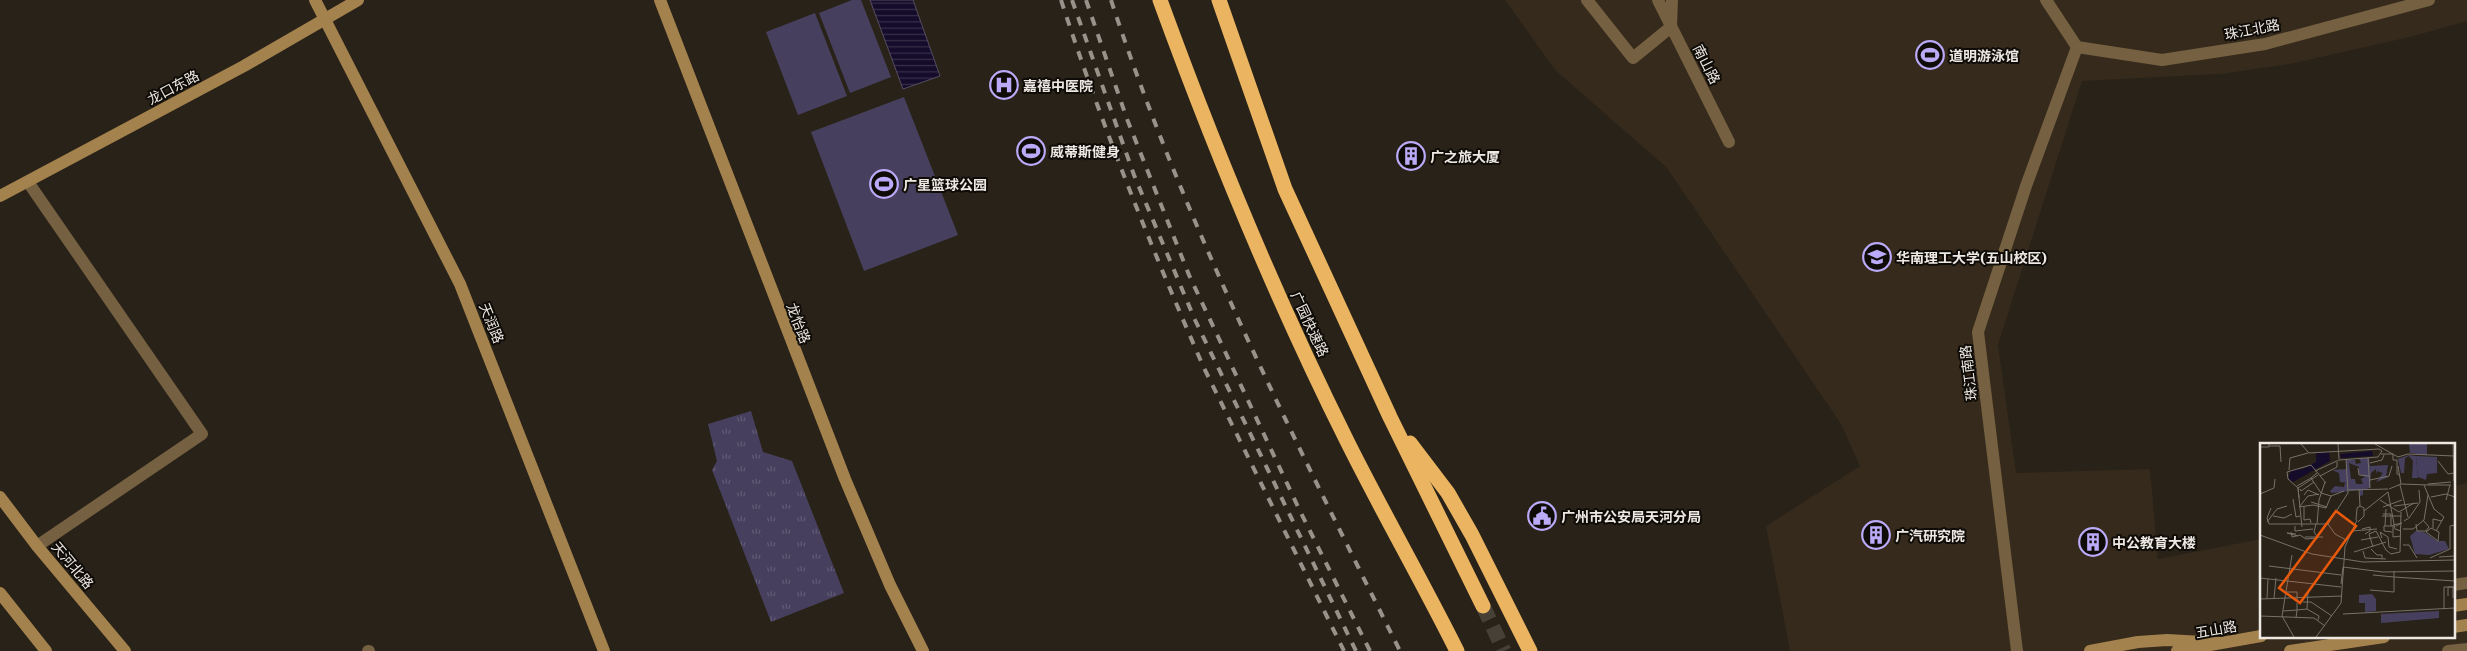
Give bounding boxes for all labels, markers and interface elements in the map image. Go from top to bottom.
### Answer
street label: 珠江北路 [2223,14,2281,44]
sports icon: 道明游泳馆 [1915,40,1945,70]
street label: 南山路 [1689,41,1725,87]
place label: 道明游泳馆 [1949,46,2019,65]
street label: 龙口东路 [144,65,202,109]
hospital icon: 嘉禧中医院 [989,70,1019,100]
place label: 嘉禧中医院 [1023,76,1093,95]
sports icon: 威蒂斯健身 [1016,136,1046,166]
building icon: 广之旅大厦 [1396,141,1426,171]
place label: 威蒂斯健身 [1050,142,1120,161]
place label: 广之旅大厦 [1430,147,1500,166]
sports icon: 广星篮球公园 [869,169,899,199]
place label: 广星篮球公园 [903,175,987,194]
school or university icon: 华南理工大学(五山校区) [1862,242,1892,272]
place label: 华南理工大学(五山校区) [1896,248,2047,267]
street label: 广园快速路 [1287,288,1333,360]
street label: 天润路 [475,300,509,346]
street label: 龙怡路 [783,300,815,346]
street label: 珠江南路 [1955,344,1981,402]
inset map [2260,443,2454,638]
public building icon: 广州市公安局天河分局 [1527,501,1557,531]
place label: 广州市公安局天河分局 [1561,507,1701,526]
building icon: 广汽研究院 [1861,520,1891,550]
place label: 广汽研究院 [1895,526,1965,545]
building icon: 中公教育大楼 [2078,527,2108,557]
place label: 中公教育大楼 [2112,533,2196,552]
street label: 天河北路 [48,537,98,593]
street label: 五山路 [2194,616,2238,642]

